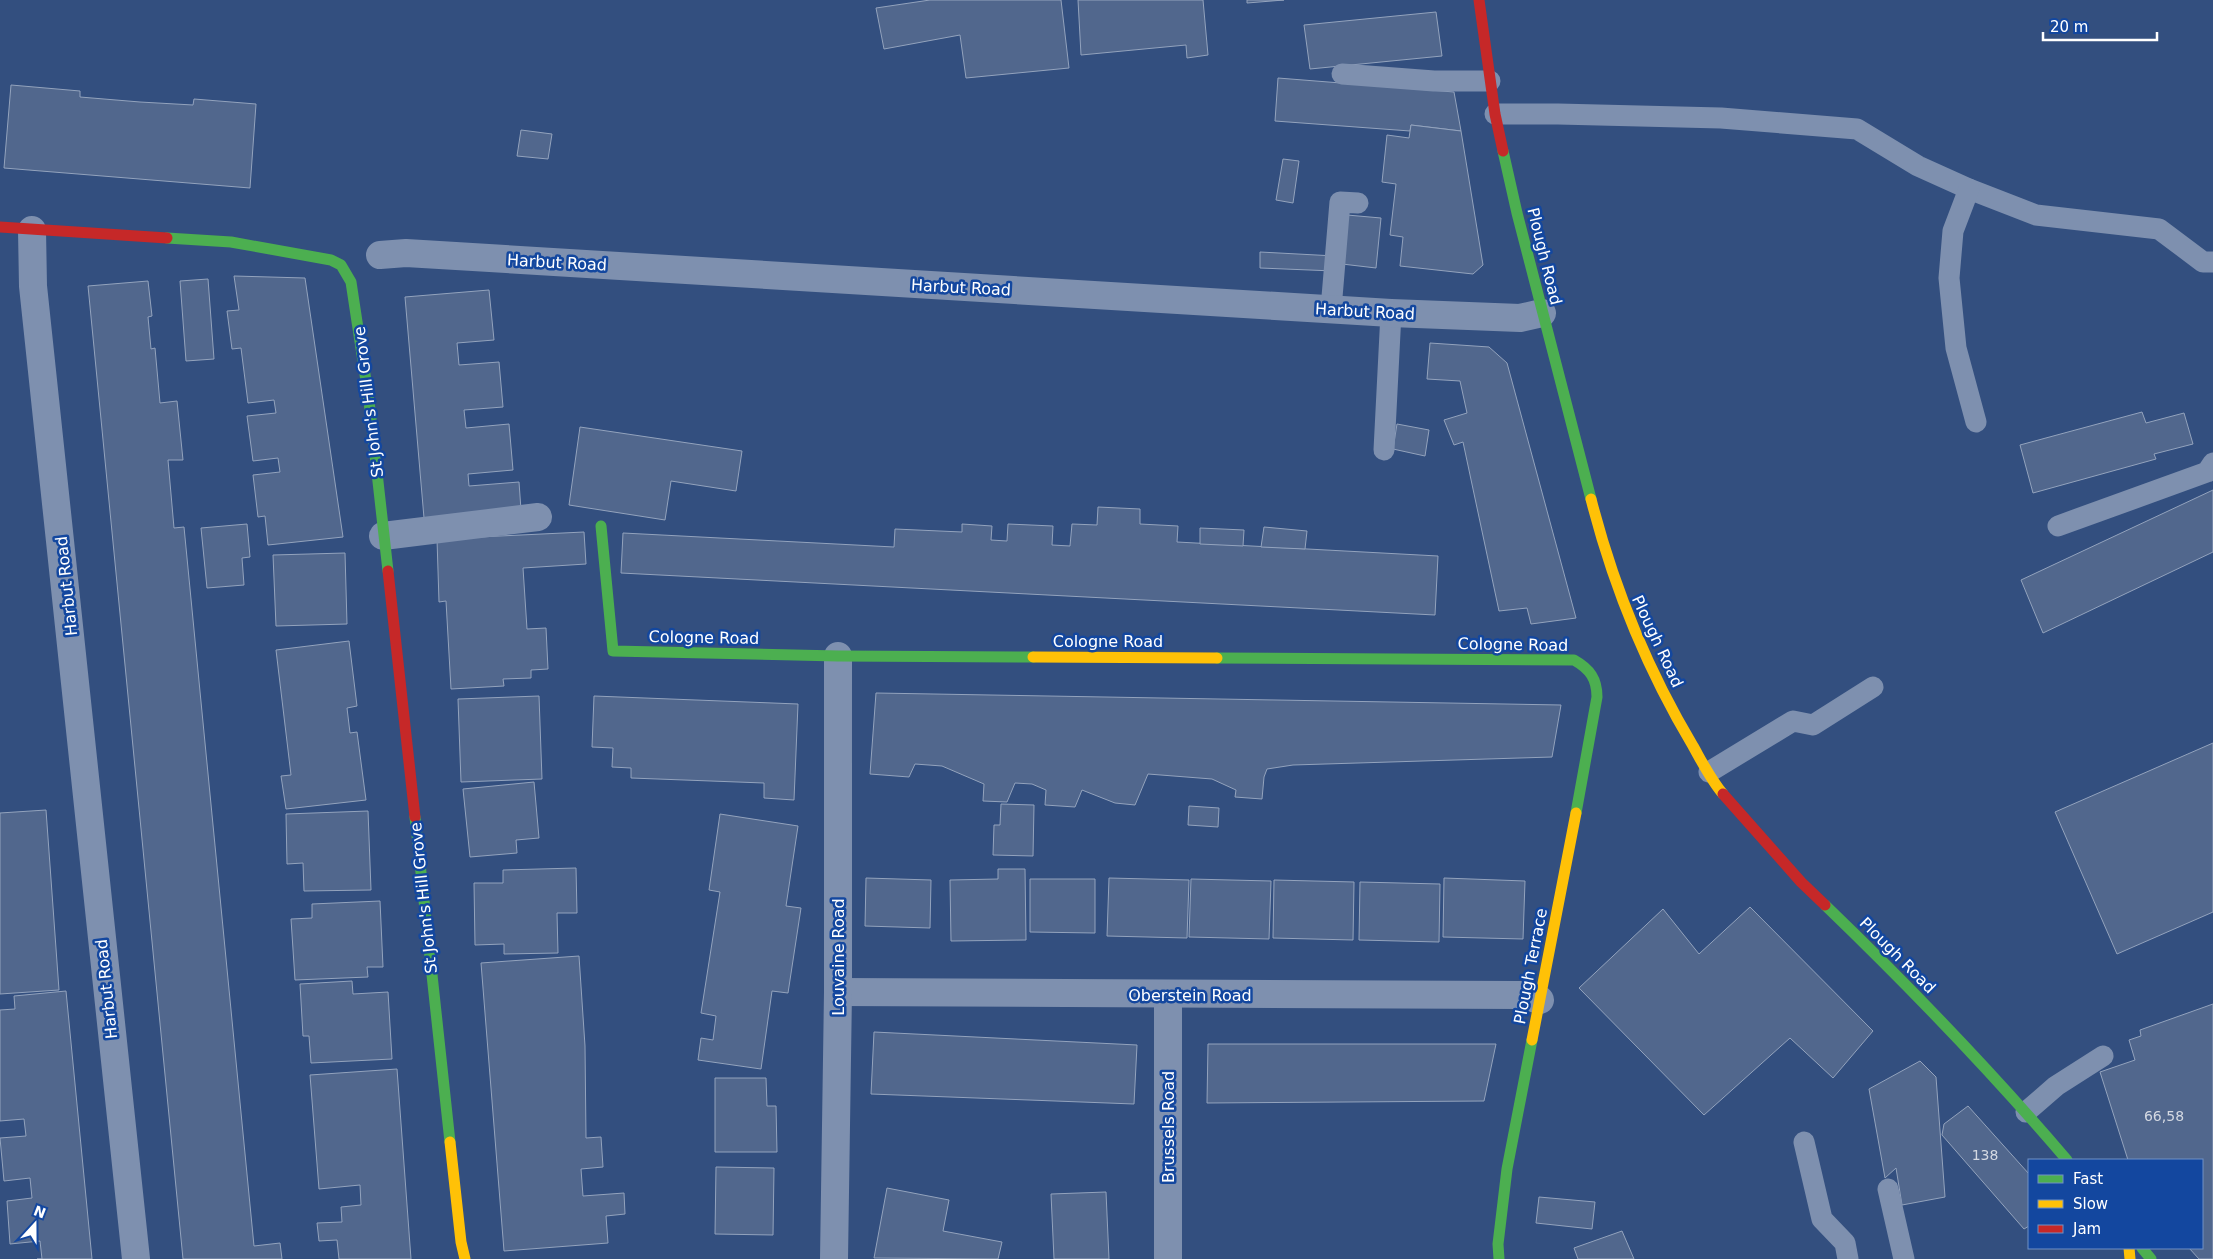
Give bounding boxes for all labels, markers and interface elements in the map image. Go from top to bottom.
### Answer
scale bar [2043,10,2157,42]
text: 20 m [2050,18,2088,36]
street label: Plough Road [1523,206,1566,307]
street label: Harbut Road [506,250,608,275]
street label: Harbut Road [910,275,1012,300]
street label: Harbut Road [1314,299,1416,324]
street label: St John's Hill Grove [350,325,387,479]
street label: Harbut Road [52,535,81,637]
street label: Plough Road [1628,592,1687,690]
street label: Cologne Road [649,627,759,648]
street label: Cologne Road [1053,632,1163,651]
street label: Cologne Road [1458,634,1568,655]
street label: St John's Hill Grove [406,821,441,975]
street label: Louvaine Road [829,898,848,1016]
street label: Plough Terrace [1510,907,1551,1026]
street label: Plough Road [1856,913,1940,997]
street label: Harbut Road [92,938,121,1040]
street label: Oberstein Road [1128,986,1252,1005]
street label: Brussels Road [1159,1071,1178,1183]
house number: 66,58 [2144,1108,2184,1124]
house number: 138 [1972,1147,1998,1163]
legend [2028,1159,2203,1249]
text: Fast [2073,1170,2103,1188]
text: Slow [2073,1195,2108,1213]
north arrow [10,1199,60,1249]
text: N [31,1202,48,1221]
text: Jam [2072,1220,2101,1238]

